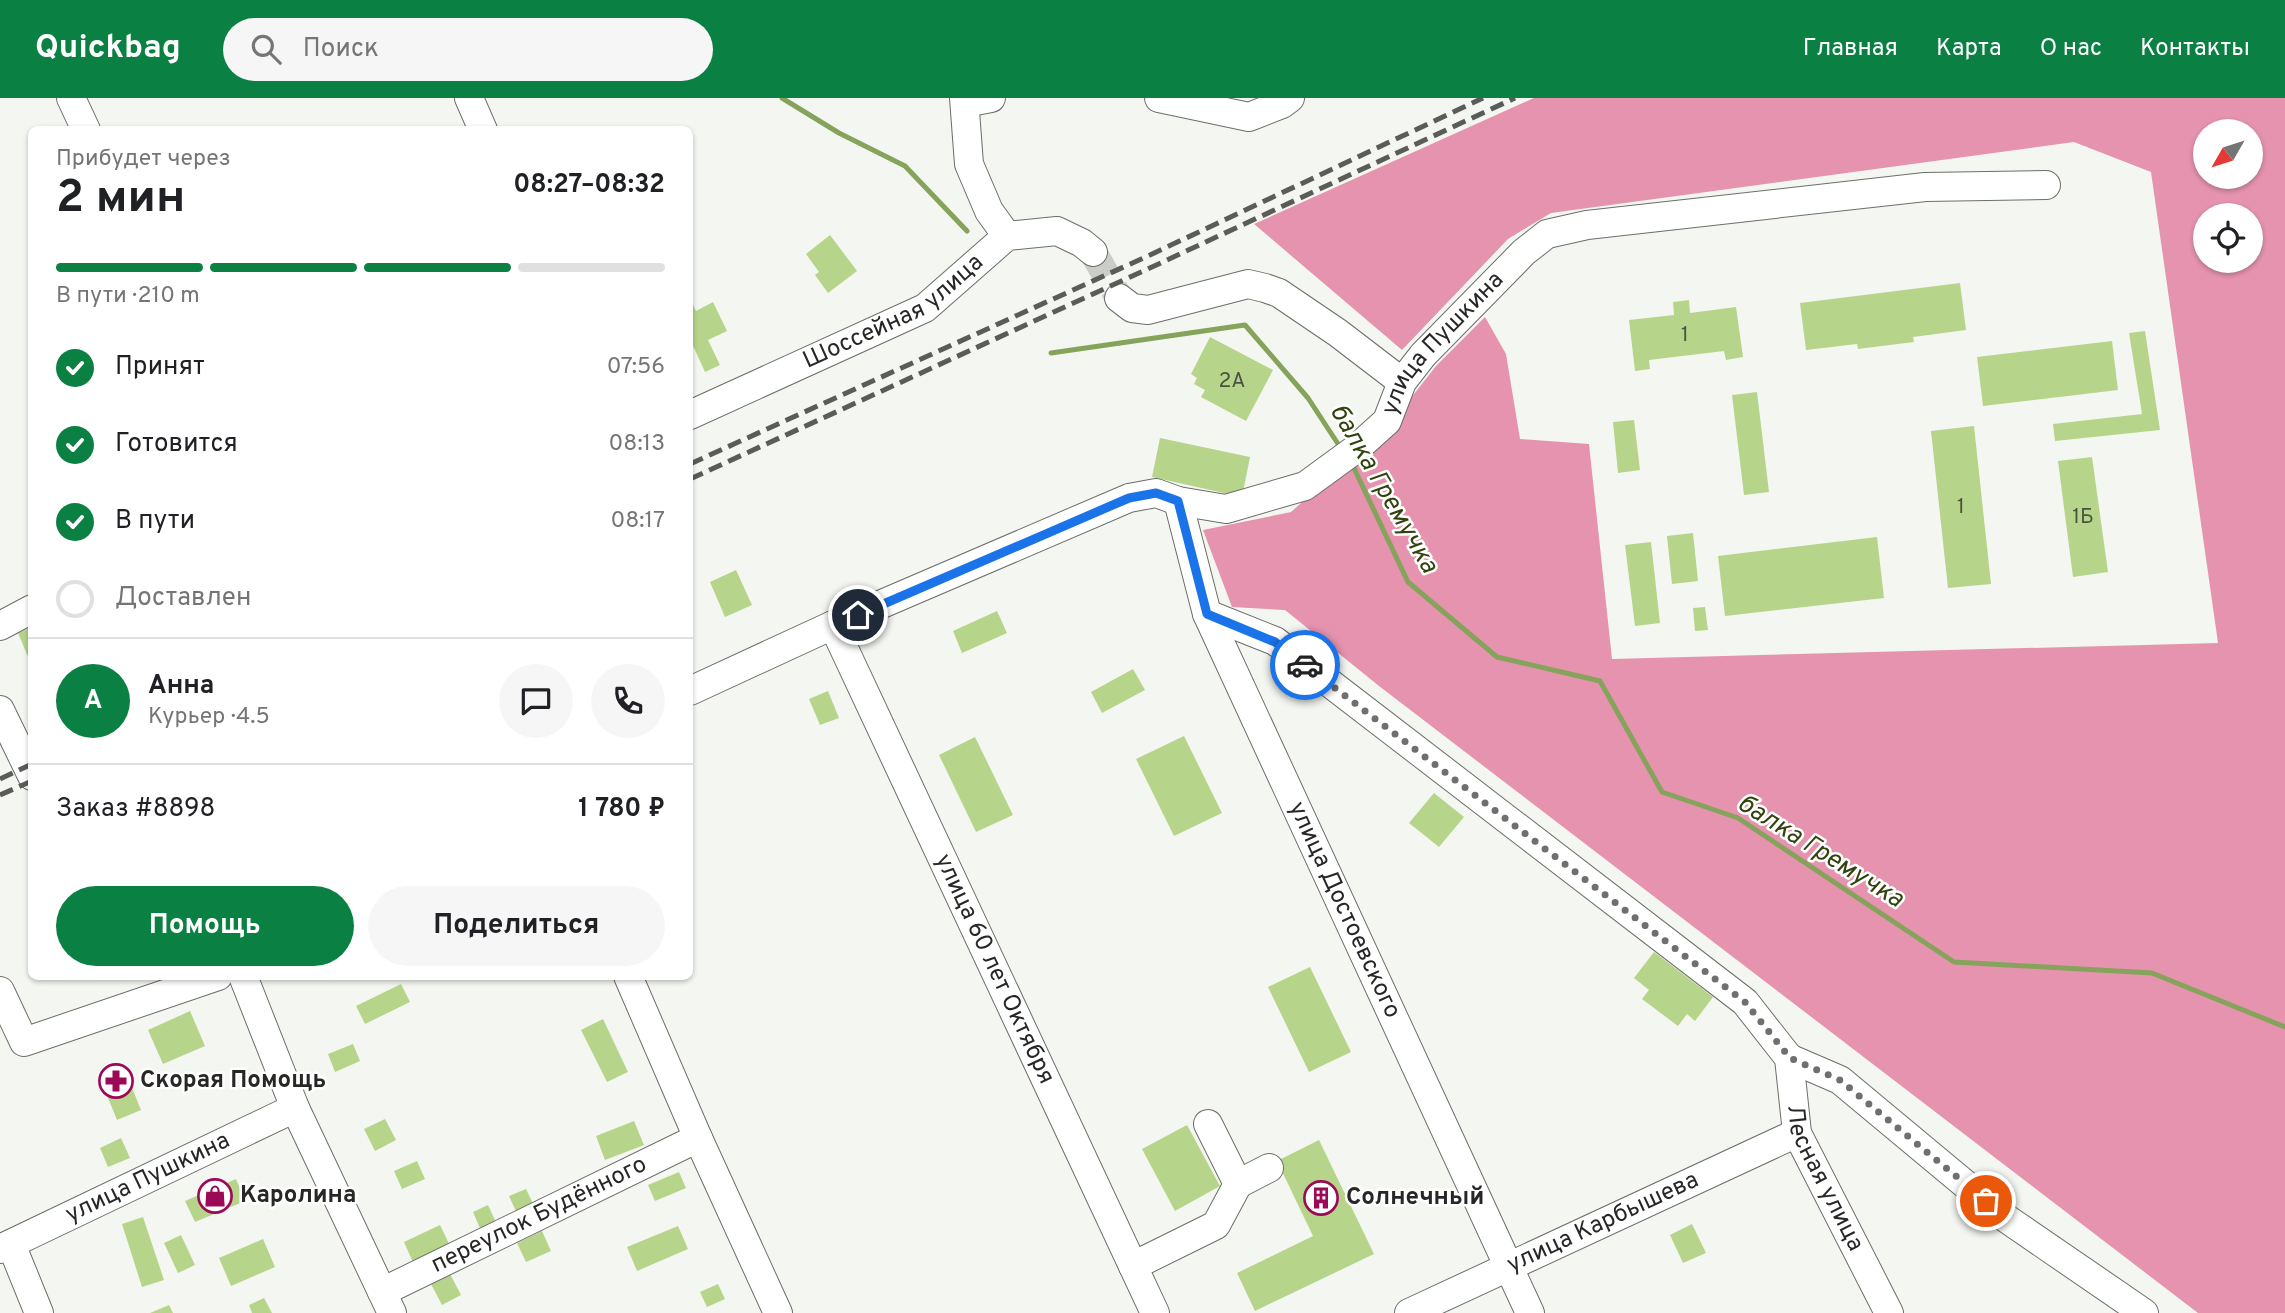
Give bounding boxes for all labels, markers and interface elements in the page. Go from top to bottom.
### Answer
search box [223,18,713,81]
text: Quickbag [35,28,181,70]
icon: search [247,30,285,68]
text: Поиск [303,33,379,66]
text: Главная [1803,34,1898,64]
text: Карта [1936,34,2002,64]
text: О нас [2040,34,2102,64]
text: Контакты [2140,34,2250,64]
north arrow [2193,119,2263,189]
map controls [2193,119,2263,273]
text: Прибудет через [56,145,231,174]
text: 08:27–08:32 [513,169,665,202]
text: 2 мин [56,170,185,229]
button: locate [2193,203,2263,273]
street label: Шоссейная улица [799,248,990,376]
street label: улица Пушкина [1376,266,1511,419]
text: В пути · 210 m [56,282,200,311]
house number: 1 [1681,322,1689,349]
icon: check [56,349,94,387]
text: Принят [115,351,205,384]
text: 07:56 [607,353,665,382]
house number: 2А [1218,368,1246,395]
water label: балка Гремучка [1321,398,1445,580]
icon: check [56,426,94,464]
text: Готовится [115,428,238,461]
text: 08:13 [609,430,665,459]
house number: 1 [1957,494,1965,521]
icon: check [56,503,94,541]
house number: 1Б [2072,504,2094,531]
text: В пути [115,505,195,538]
text: 08:17 [611,507,665,536]
text: Доставлен [115,582,251,615]
pin [828,585,888,645]
icon: home [839,596,877,634]
courier [1270,630,1340,700]
icon: car [1286,646,1324,684]
button: chat [499,664,573,738]
button: phone [591,664,665,738]
text: Анна [148,670,214,703]
text: А [84,685,102,718]
text: Курьер · 4.5 [148,703,270,732]
water label: балка Гремучка [1731,788,1910,917]
text: Заказ #8898 [56,793,215,826]
text: 1 780 ₽ [578,793,665,826]
street label: улица Достоевского [1281,797,1407,1023]
street label: улица 60 лет Октября [927,849,1061,1089]
button: Помощь [56,886,354,966]
button: Поделиться [368,886,665,966]
pharmacy icon: Скорая Помощь [97,1062,135,1100]
place label: Скорая Помощь [140,1066,326,1096]
street label: Лесная улица [1779,1104,1870,1257]
street label: улица Пушкина [61,1126,235,1230]
street label: переулок Будённого [427,1150,652,1281]
street label: улица Карбышева [1502,1166,1704,1280]
pin [1956,1171,2016,1231]
shop icon: Каролина [196,1177,234,1215]
building icon: Солнечный [1302,1179,1340,1217]
place label: Каролина [240,1181,356,1211]
icon: bag [1967,1182,2005,1220]
place label: Солнечный [1346,1183,1484,1213]

